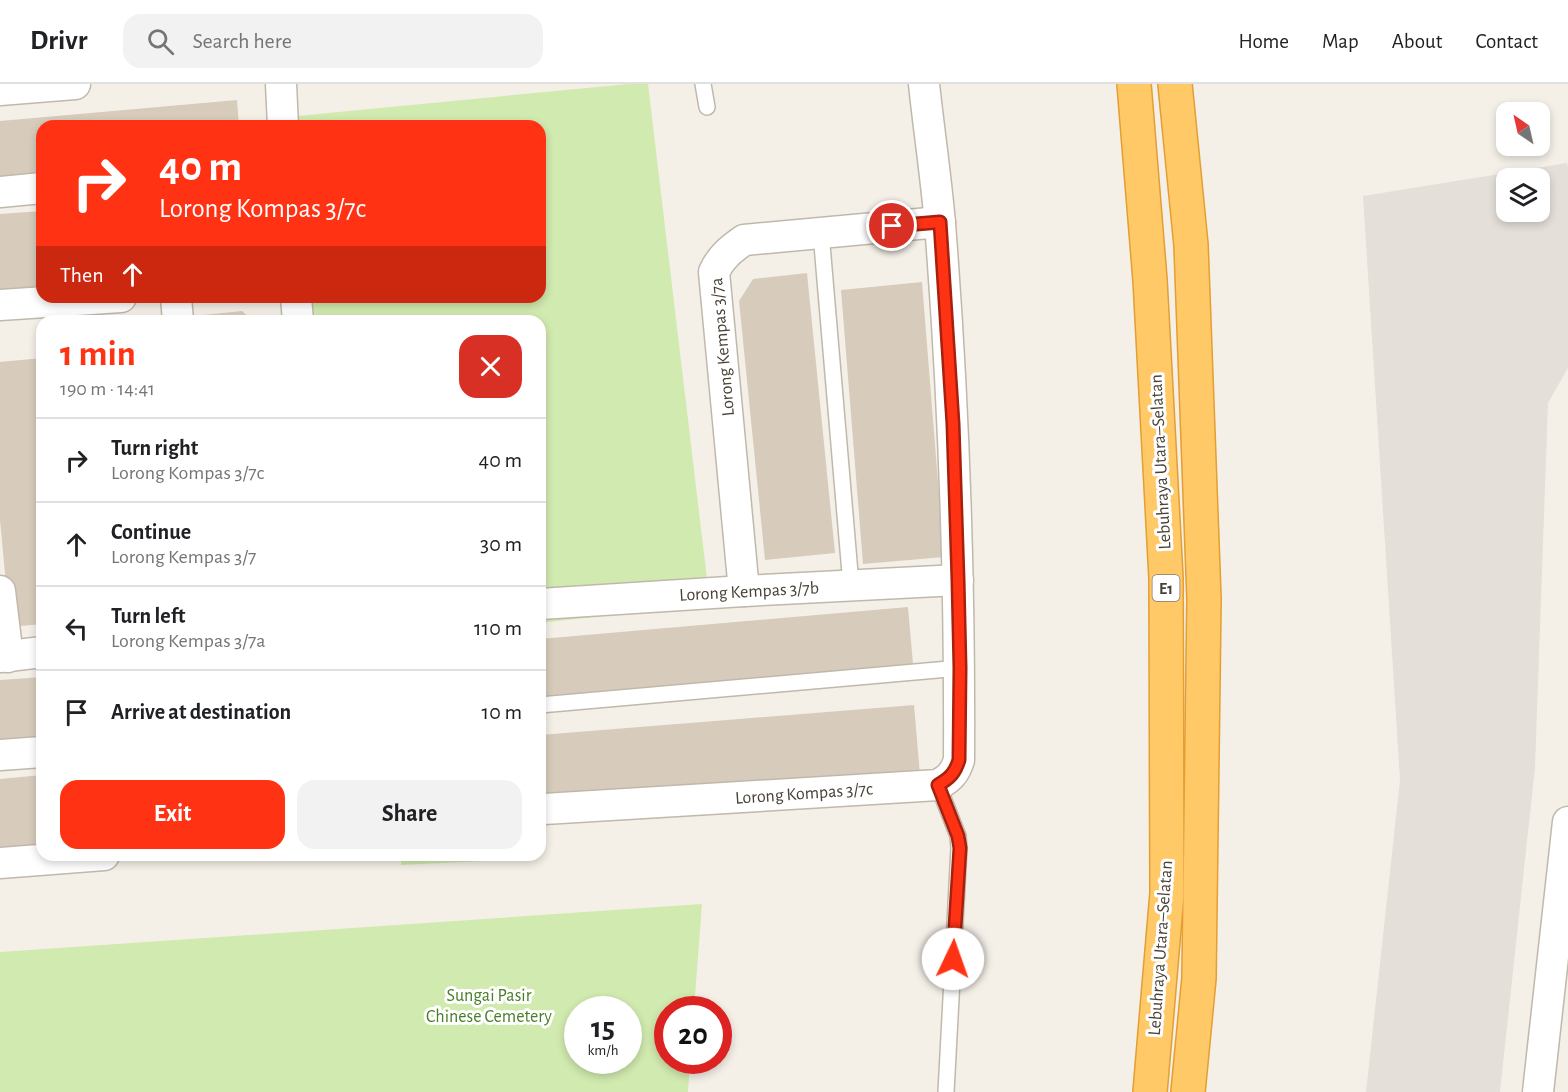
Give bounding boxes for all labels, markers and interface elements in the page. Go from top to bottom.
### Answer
search box [123,14,543,68]
icon: search [144,25,177,58]
text: Drivr [30,27,87,55]
text: Search here [192,30,292,52]
text: Home [1238,31,1289,52]
text: Map [1322,31,1359,52]
text: About [1392,31,1442,52]
text: Contact [1475,31,1538,52]
north arrow [1496,102,1550,156]
map controls [1496,102,1550,222]
icon: right [60,144,138,222]
text: 40 m [159,146,242,188]
button: layers [1496,168,1550,222]
text: Lorong Kompas 3/7c [159,195,366,222]
pin [866,200,917,251]
icon: arrive [875,209,908,242]
icon: ahead [116,258,149,291]
text: Then [60,264,104,286]
street label: Lorong Kempas 3/7a [708,277,738,417]
button: close [459,335,522,398]
text: 1 min [60,336,136,372]
street label: Lebuhraya Utara–Selatan [1147,374,1175,550]
text: 190 m · 14:41 [60,379,155,399]
text: Turn right [111,437,198,459]
icon: right [60,444,93,477]
text: 40 m [479,449,522,471]
text: Lorong Kompas 3/7c [111,463,264,483]
text: Continue [111,521,191,543]
icon: ahead [60,528,93,561]
text: 30 m [480,533,522,555]
text: Lorong Kempas 3/7 [111,547,256,567]
road number: E1 [1152,575,1180,601]
street label: Lorong Kempas 3/7b [679,579,819,605]
text: Turn left [111,605,185,627]
icon: left [60,612,93,645]
text: 110 m [474,617,522,639]
text: Lorong Kempas 3/7a [111,631,265,651]
icon: arrive [60,696,93,729]
text: Arrive at destination [111,701,291,723]
text: 10 m [482,701,522,723]
button: Exit [60,780,285,849]
button: Share [297,780,522,849]
street label: Lorong Kompas 3/7c [735,780,874,808]
street label: Lebuhraya Utara–Selatan [1146,860,1176,1036]
position arrow [921,927,985,991]
park label: Sungai Pasir Chinese Cemetery [426,987,552,1026]
speed limit sign: 20 [654,996,732,1074]
text: 15 [591,1013,615,1043]
text: km/h [588,1043,618,1058]

